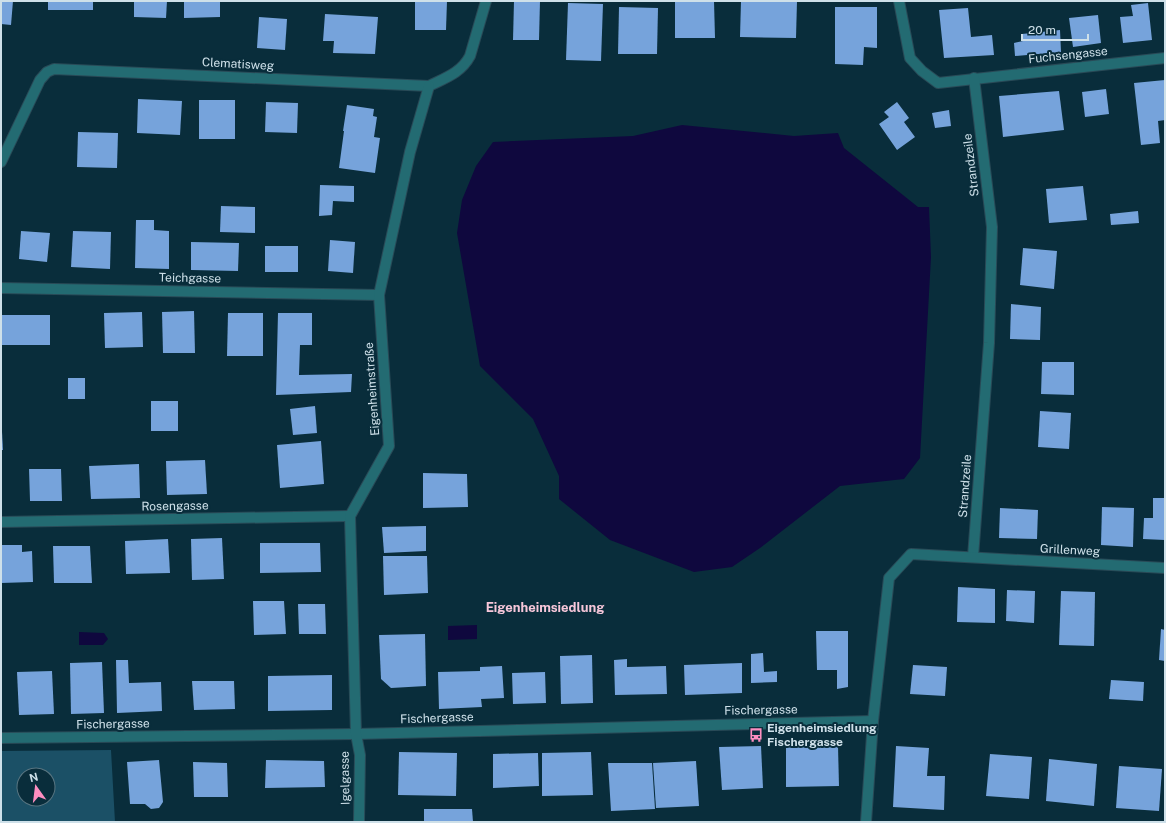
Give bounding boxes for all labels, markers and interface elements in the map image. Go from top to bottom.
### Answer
scale bar [1022,16,1088,42]
text: 20 m [1028,23,1056,37]
street label: Fuchsengasse [1028,44,1109,66]
street label: Clematisweg [202,55,274,73]
street label: Strandzeile [960,133,982,197]
street label: Teichgasse [159,270,221,286]
street label: Eigenheimstraße [362,341,382,436]
street label: Strandzeile [956,454,974,518]
street label: Rosengasse [141,498,209,514]
street label: Grillenweg [1040,541,1100,559]
district label: Eigenheimsiedlung [486,600,604,615]
street label: Fischergasse [724,702,798,718]
street label: Fischergasse [400,710,474,726]
street label: Fischergasse [76,716,150,732]
place label: Eigenheimsiedlung Fischergasse [767,721,877,749]
bus stop icon: Eigenheimsiedlung Fischergasse [748,727,764,743]
street label: Igelgasse [338,751,352,805]
north arrow [16,767,56,807]
text: N [28,770,39,784]

